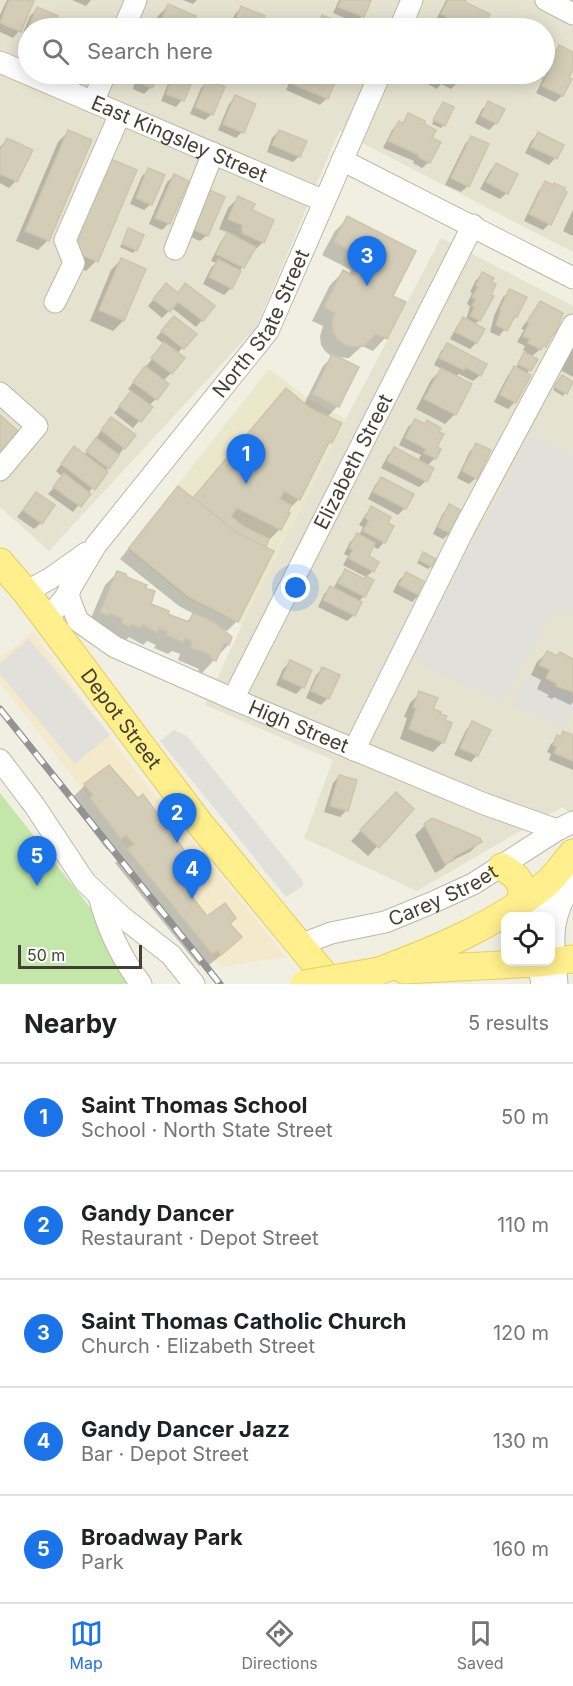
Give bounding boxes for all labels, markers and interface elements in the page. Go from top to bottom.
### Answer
search box [18,18,555,84]
icon: search [39,35,72,68]
text: Search here [87,38,213,64]
street label: East Kingsley Street [88,91,271,187]
pin: 3 [348,236,386,286]
street label: North State Street [207,245,314,402]
street label: Elizabeth Street [309,390,398,533]
pin: 1 [226,434,266,484]
your location [281,573,310,602]
street label: Depot Street [76,664,167,774]
street label: High Street [245,695,353,758]
pin: 2 [158,794,196,843]
pin: 5 [18,836,57,886]
pin: 4 [172,850,212,899]
street label: Carey Street [385,859,502,931]
map controls [501,912,555,966]
button: locate [501,912,555,966]
scale bar [18,942,142,970]
text: 50 m [27,945,65,965]
text: Nearby [24,1008,117,1039]
text: 5 results [468,1011,549,1035]
text: Saint Thomas School [81,1092,307,1118]
text: 1 [39,1105,48,1129]
text: 50 m [501,1105,549,1129]
text: School · North State Street [81,1118,333,1142]
text: Gandy Dancer [81,1200,234,1226]
text: 2 [37,1213,50,1237]
text: 110 m [497,1213,549,1237]
text: Restaurant · Depot Street [81,1226,319,1250]
text: Saint Thomas Catholic Church [81,1308,407,1334]
text: 3 [37,1321,50,1345]
text: 120 m [493,1321,549,1345]
text: Church · Elizabeth Street [81,1334,315,1358]
text: Gandy Dancer Jazz [81,1416,290,1442]
text: 4 [37,1429,50,1453]
text: 130 m [493,1429,549,1453]
text: Bar · Depot Street [81,1442,249,1466]
text: Broadway Park [81,1524,243,1550]
text: 5 [37,1537,50,1561]
text: 160 m [493,1537,549,1561]
text: Park [81,1550,124,1574]
tab: Map [69,1617,103,1673]
tab: Directions [242,1617,318,1673]
tab: Saved [457,1617,504,1673]

